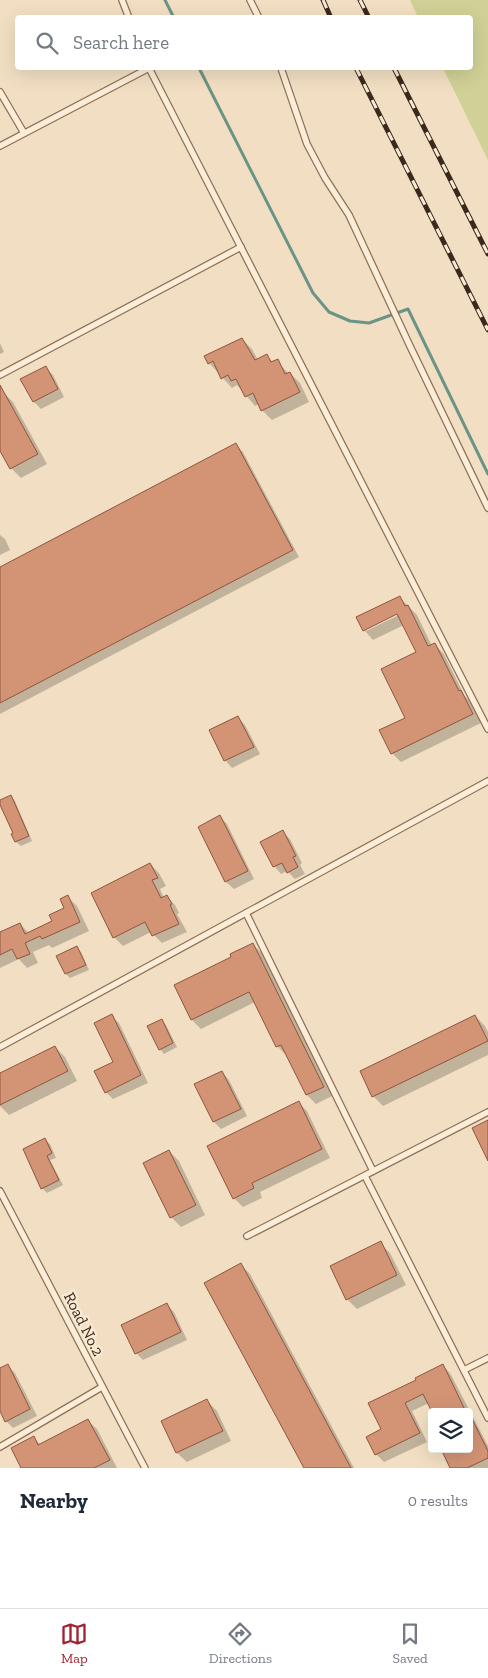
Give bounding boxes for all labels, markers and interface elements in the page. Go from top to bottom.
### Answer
search box [15,15,473,70]
icon: search [33,29,61,57]
text: Search here [73,31,169,54]
street label: Road No.2 [60,1289,108,1359]
map controls [428,1408,473,1453]
button: layers [428,1408,473,1453]
text: Nearby [20,1488,88,1513]
text: 0 results [408,1491,468,1510]
tab: Map [60,1620,88,1667]
tab: Directions [209,1620,272,1667]
tab: Saved [393,1620,428,1667]

